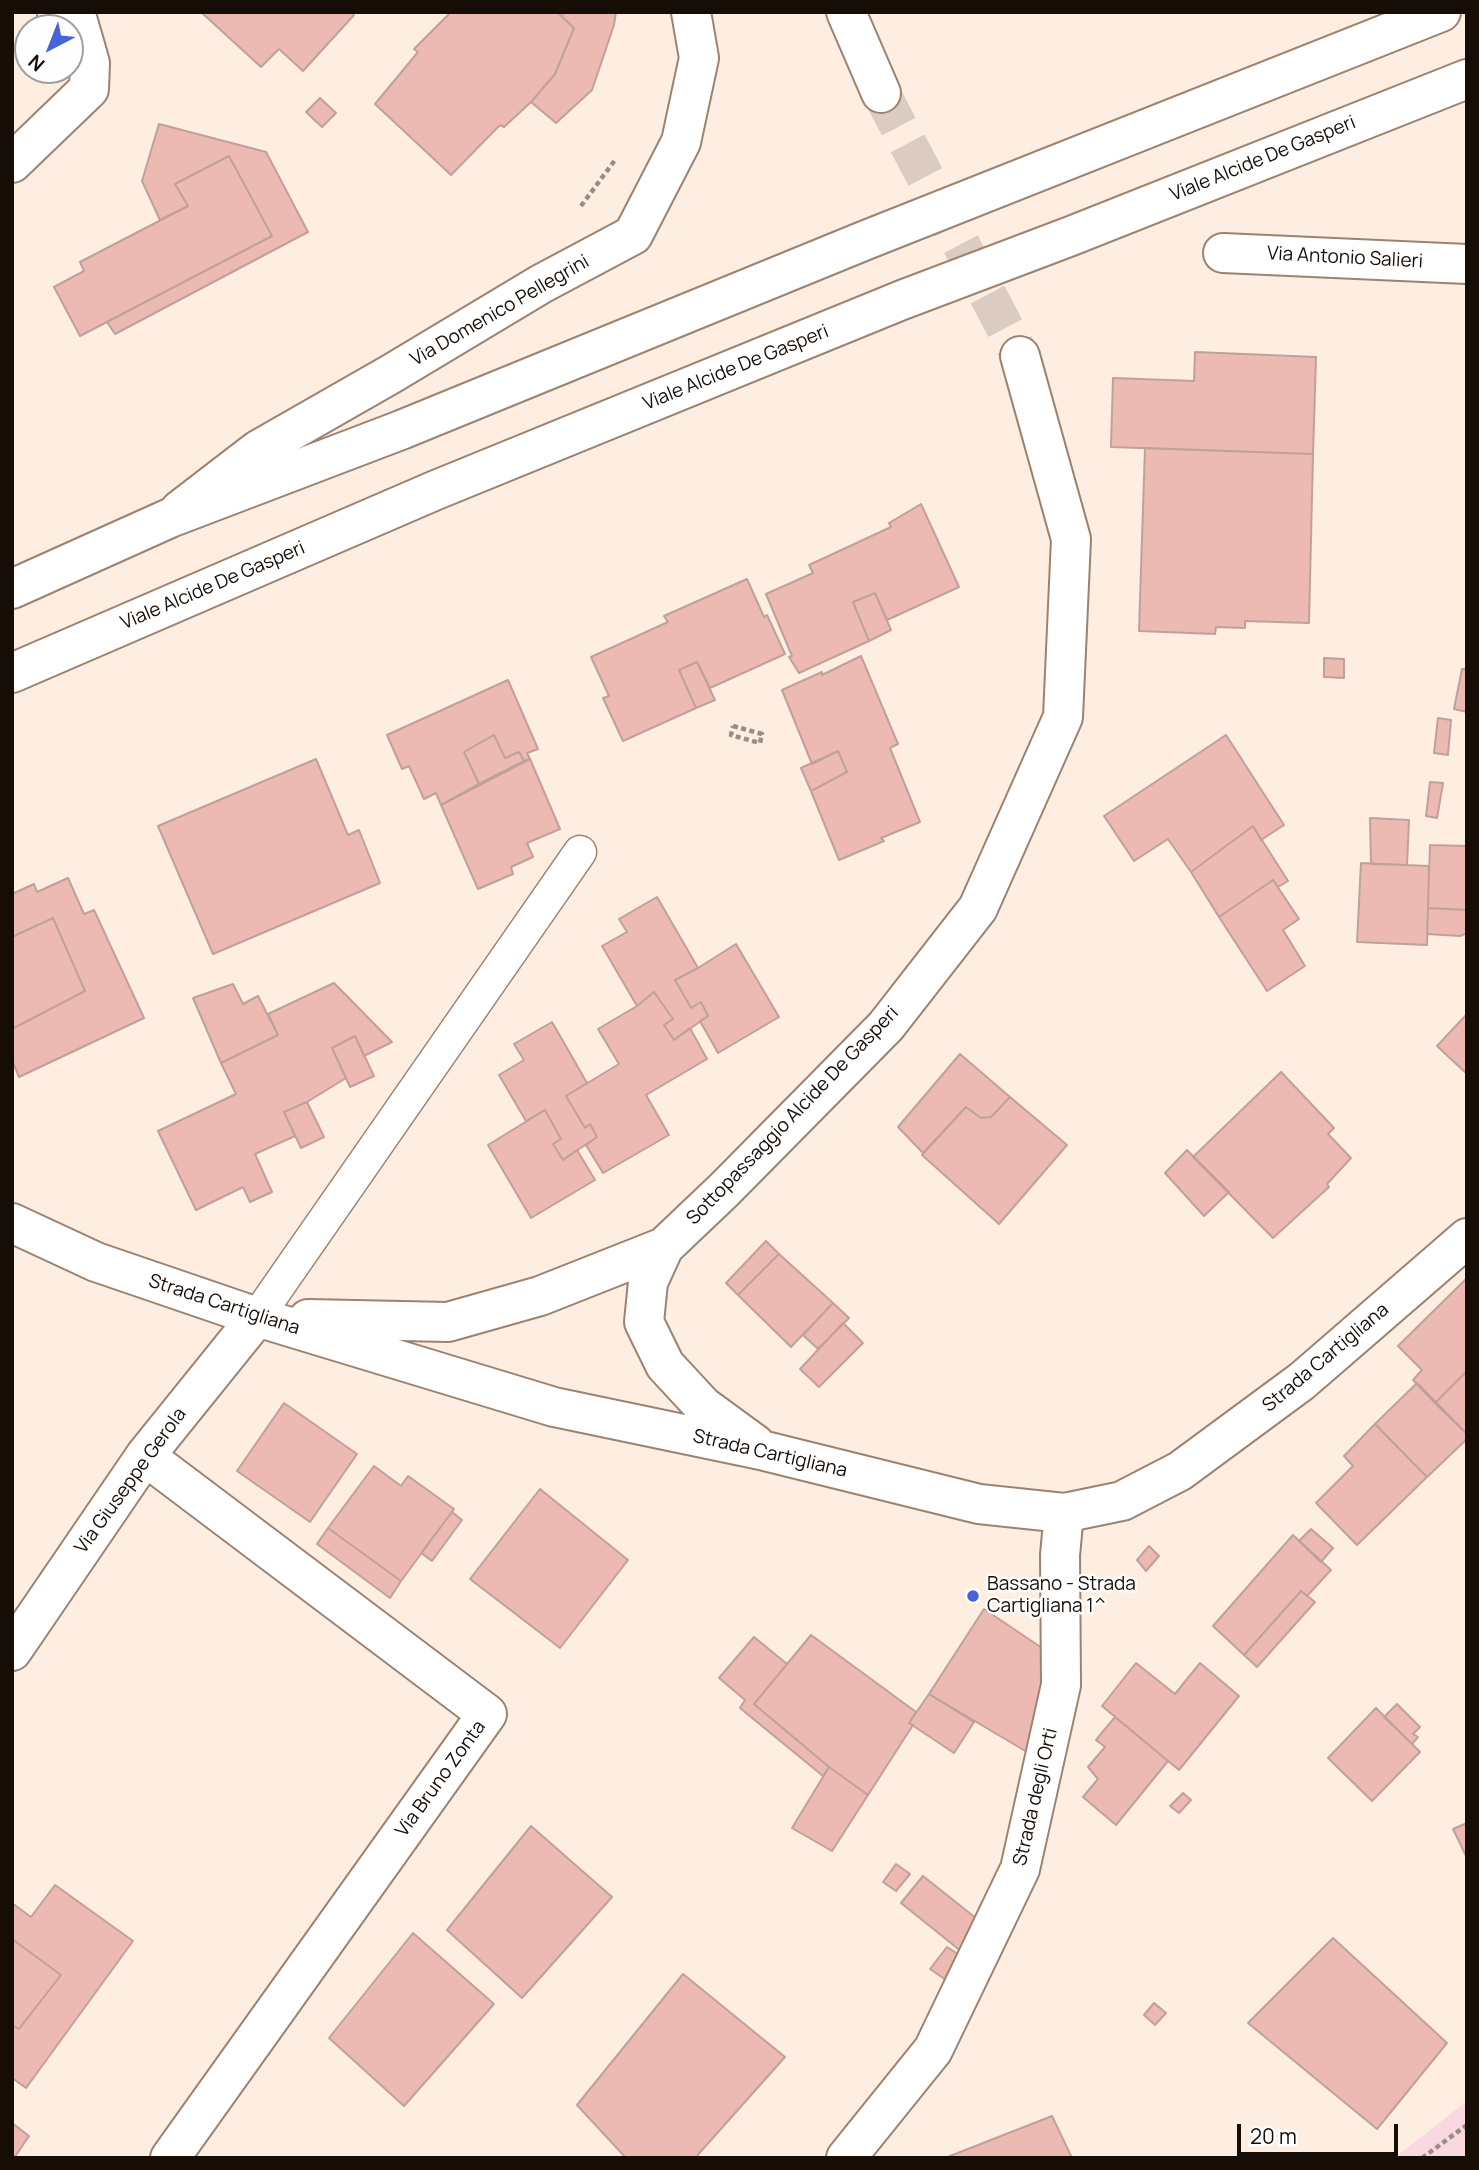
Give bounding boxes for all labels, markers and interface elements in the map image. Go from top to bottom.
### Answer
north arrow [14,14,84,84]
text: N [23,49,50,77]
street label: Viale Alcide De Gasperi [1167,111,1359,207]
street label: Via Antonio Salieri [1267,243,1423,273]
street label: Via Domenico Pellegrini [407,251,593,371]
street label: Viale Alcide De Gasperi [640,320,832,416]
street label: Viale Alcide De Gasperi [117,537,309,635]
street label: Sottopassaggio Alcide De Gasperi [682,1002,904,1230]
street label: Strada Cartigliana [146,1270,302,1340]
street label: Strada Cartigliana [1258,1299,1394,1417]
street label: Via Giuseppe Gerola [70,1404,192,1558]
street label: Strada Cartigliana [691,1425,849,1483]
place label: Bassano - Strada Cartigliana 1^ [987,1574,1136,1618]
marker: Bassano - Strada Cartigliana 1^ [965,1588,981,1604]
street label: Via Bruno Zonta [391,1716,491,1842]
street label: Strada degli Orti [1009,1726,1063,1868]
scale bar [1241,2110,1402,2154]
text: 20 m [1250,2122,1297,2150]

